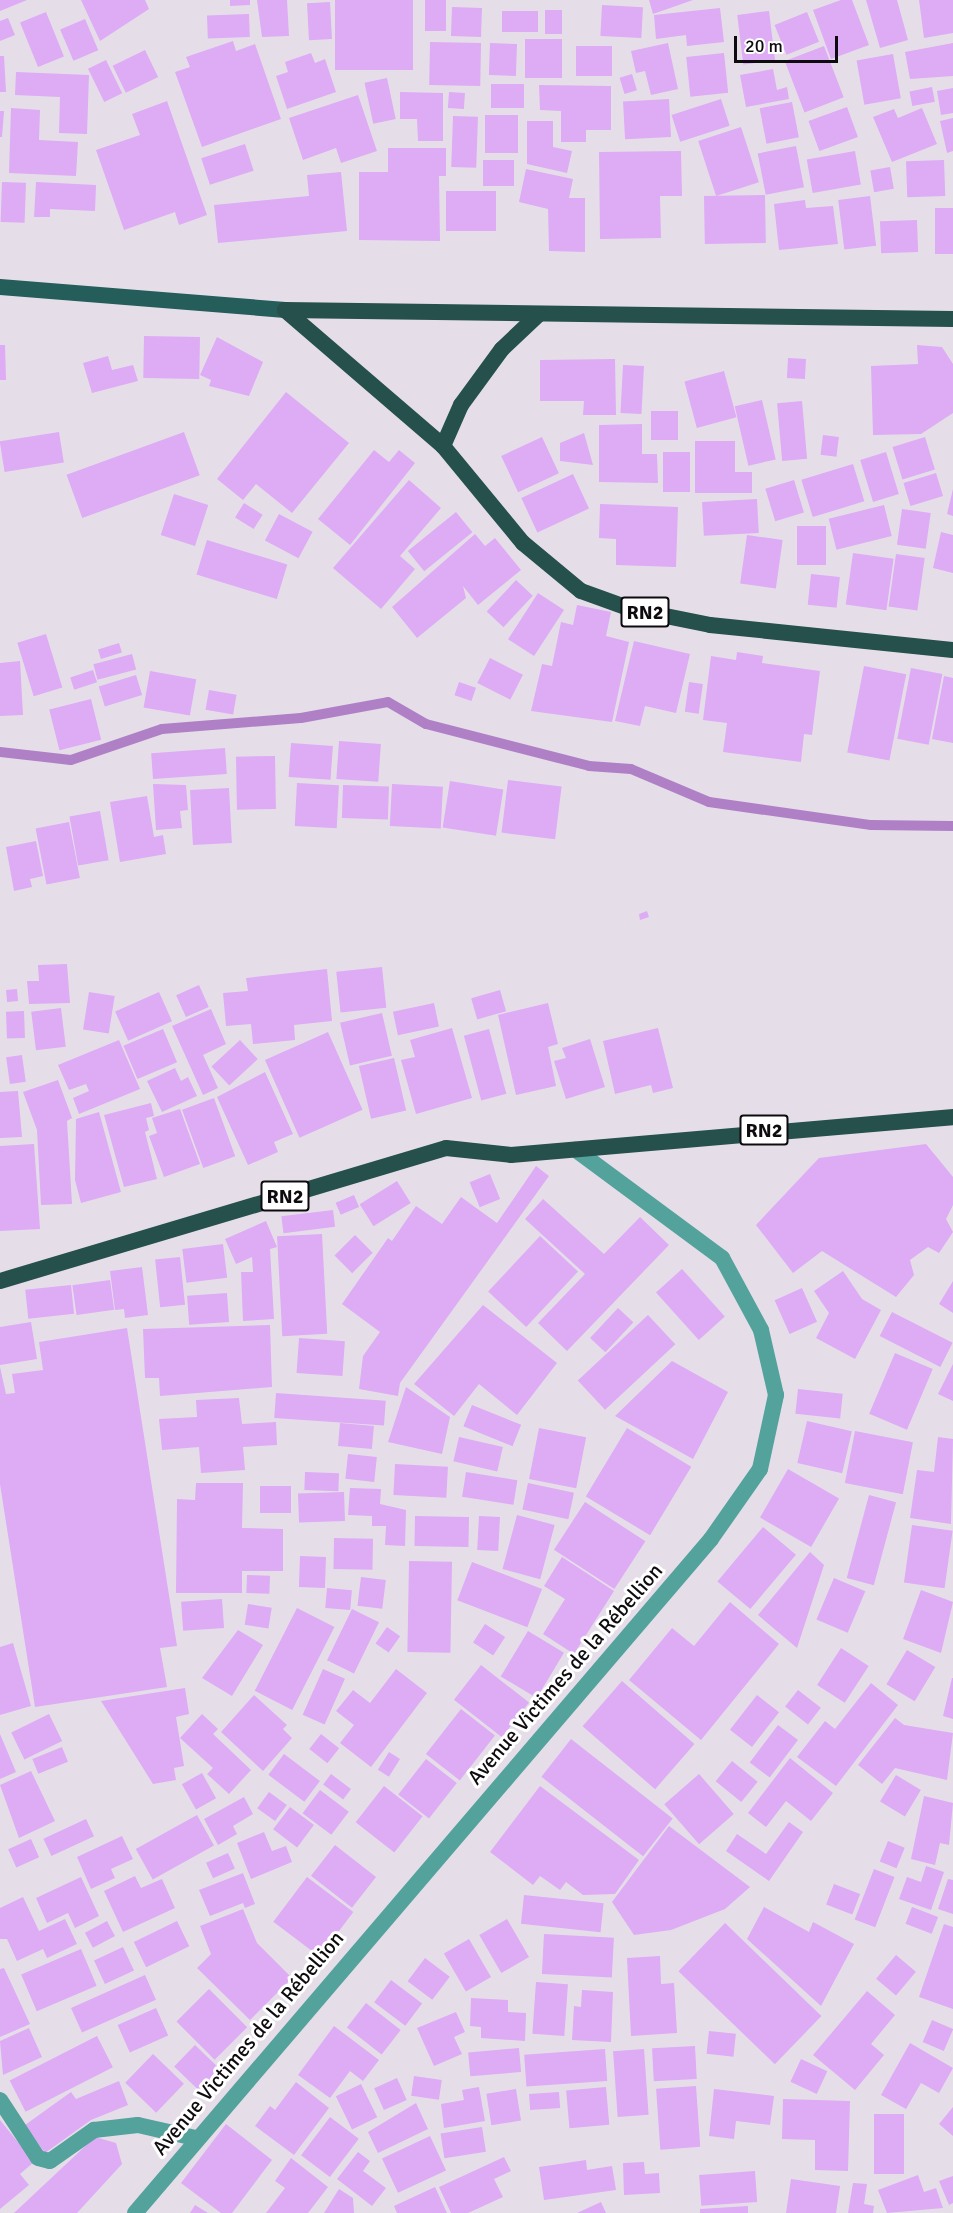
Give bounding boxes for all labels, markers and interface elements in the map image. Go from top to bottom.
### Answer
scale bar [737,24,840,62]
text: 20 m [745,35,783,57]
road number: RN2 [620,595,670,629]
road number: RN2 [738,1113,789,1147]
road number: RN2 [260,1179,310,1213]
street label: Avenue Victimes de la Rébellion [462,1558,668,1790]
street label: Avenue Victimes de la Rébellion [147,1926,349,2160]

